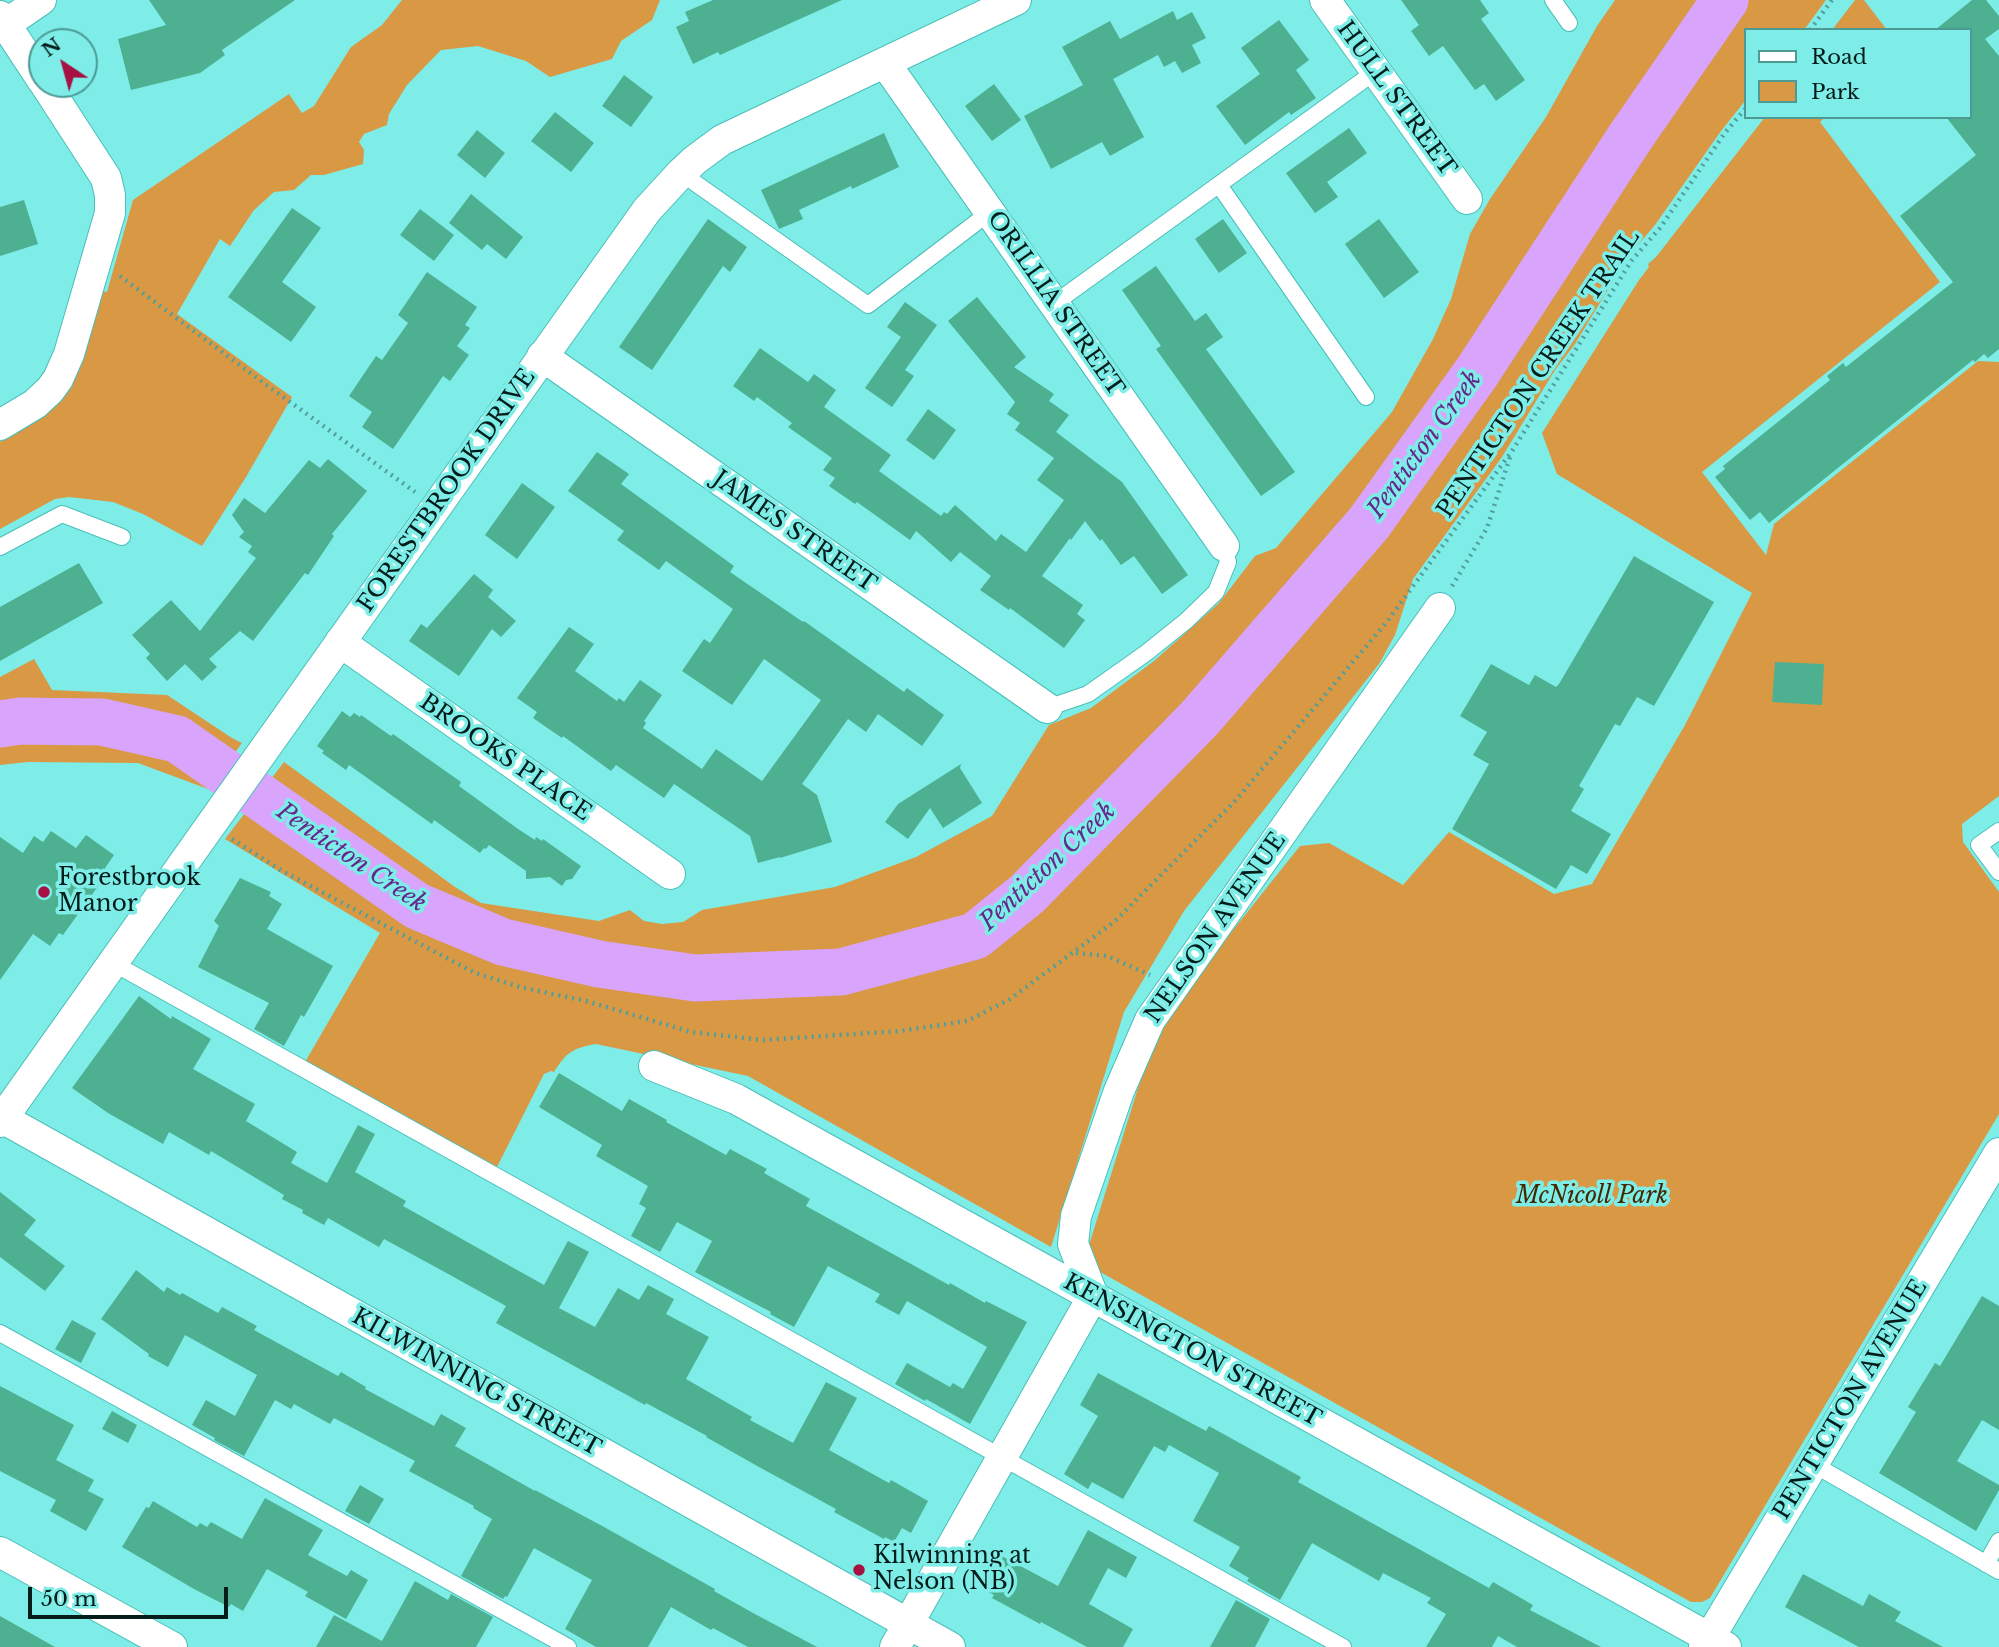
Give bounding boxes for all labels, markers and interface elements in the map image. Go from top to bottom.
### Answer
street label: HULL STREET [1331,16,1461,182]
north arrow [28,28,98,98]
legend [1744,28,1971,119]
text: N [38,33,66,62]
text: Road [1811,44,1867,70]
text: Park [1811,79,1860,105]
street label: ORILLIA STREET [981,206,1129,402]
street label: PENTICTON CREEK TRAIL [1432,225,1646,523]
street label: FORESTBROOK DRIVE [352,364,542,618]
water label: Penticton Creek [1362,366,1488,524]
street label: JAMES STREET [707,465,881,599]
street label: BROOKS PLACE [414,689,596,827]
water label: Penticton Creek [271,797,431,919]
water label: Penticton Creek [974,797,1122,937]
street label: NELSON AVENUE [1140,828,1292,1028]
place label: Forestbrook Manor [58,865,201,919]
marker: Forestbrook Manor [36,884,52,900]
park label: McNicoll Park [1516,1183,1668,1211]
street label: KENSINGTON STREET [1059,1269,1325,1433]
street label: PENTICTON AVENUE [1768,1275,1934,1525]
street label: KILWINNING STREET [347,1303,605,1463]
place label: Kilwinning at Nelson (NB) [873,1543,1031,1597]
marker: Kilwinning at Nelson (NB) [851,1562,867,1578]
scale bar [32,1574,231,1618]
text: 50 m [41,1586,96,1612]

